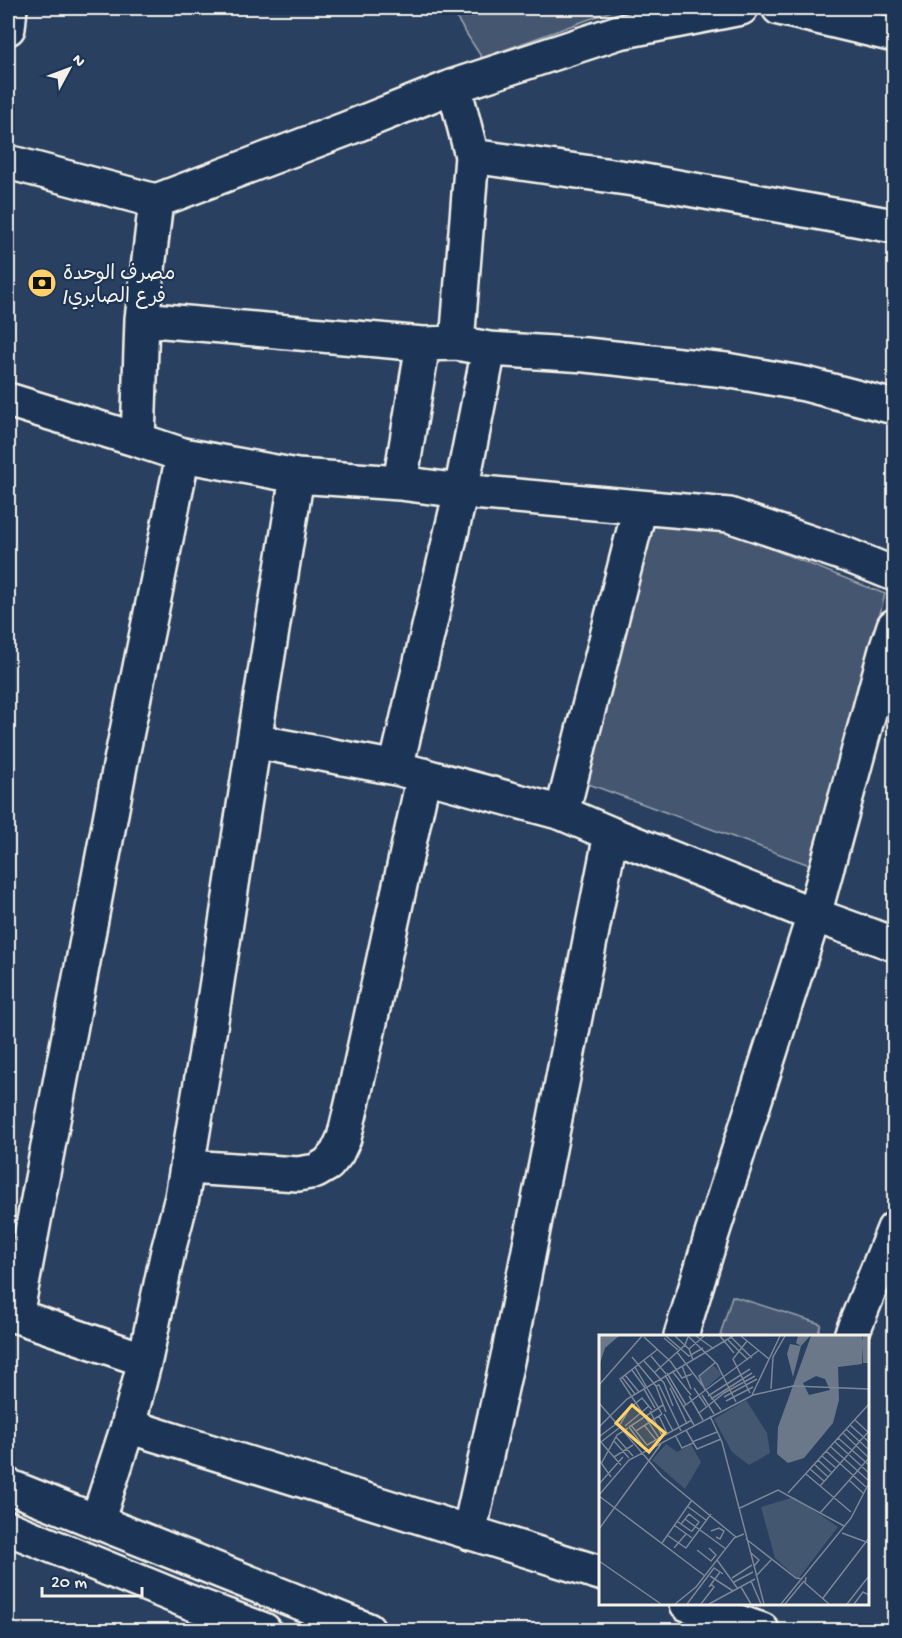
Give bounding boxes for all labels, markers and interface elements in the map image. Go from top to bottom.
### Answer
north arrow [39,39,99,99]
text: N [67,51,89,72]
place label: مصرف الوحدة /فرع الصابري [63,263,175,310]
bank icon: مصرف الوحدة /فرع الصابري [26,267,58,299]
inset map [599,1335,869,1605]
scale bar [42,1560,142,1598]
text: 20 m [51,1573,87,1594]

